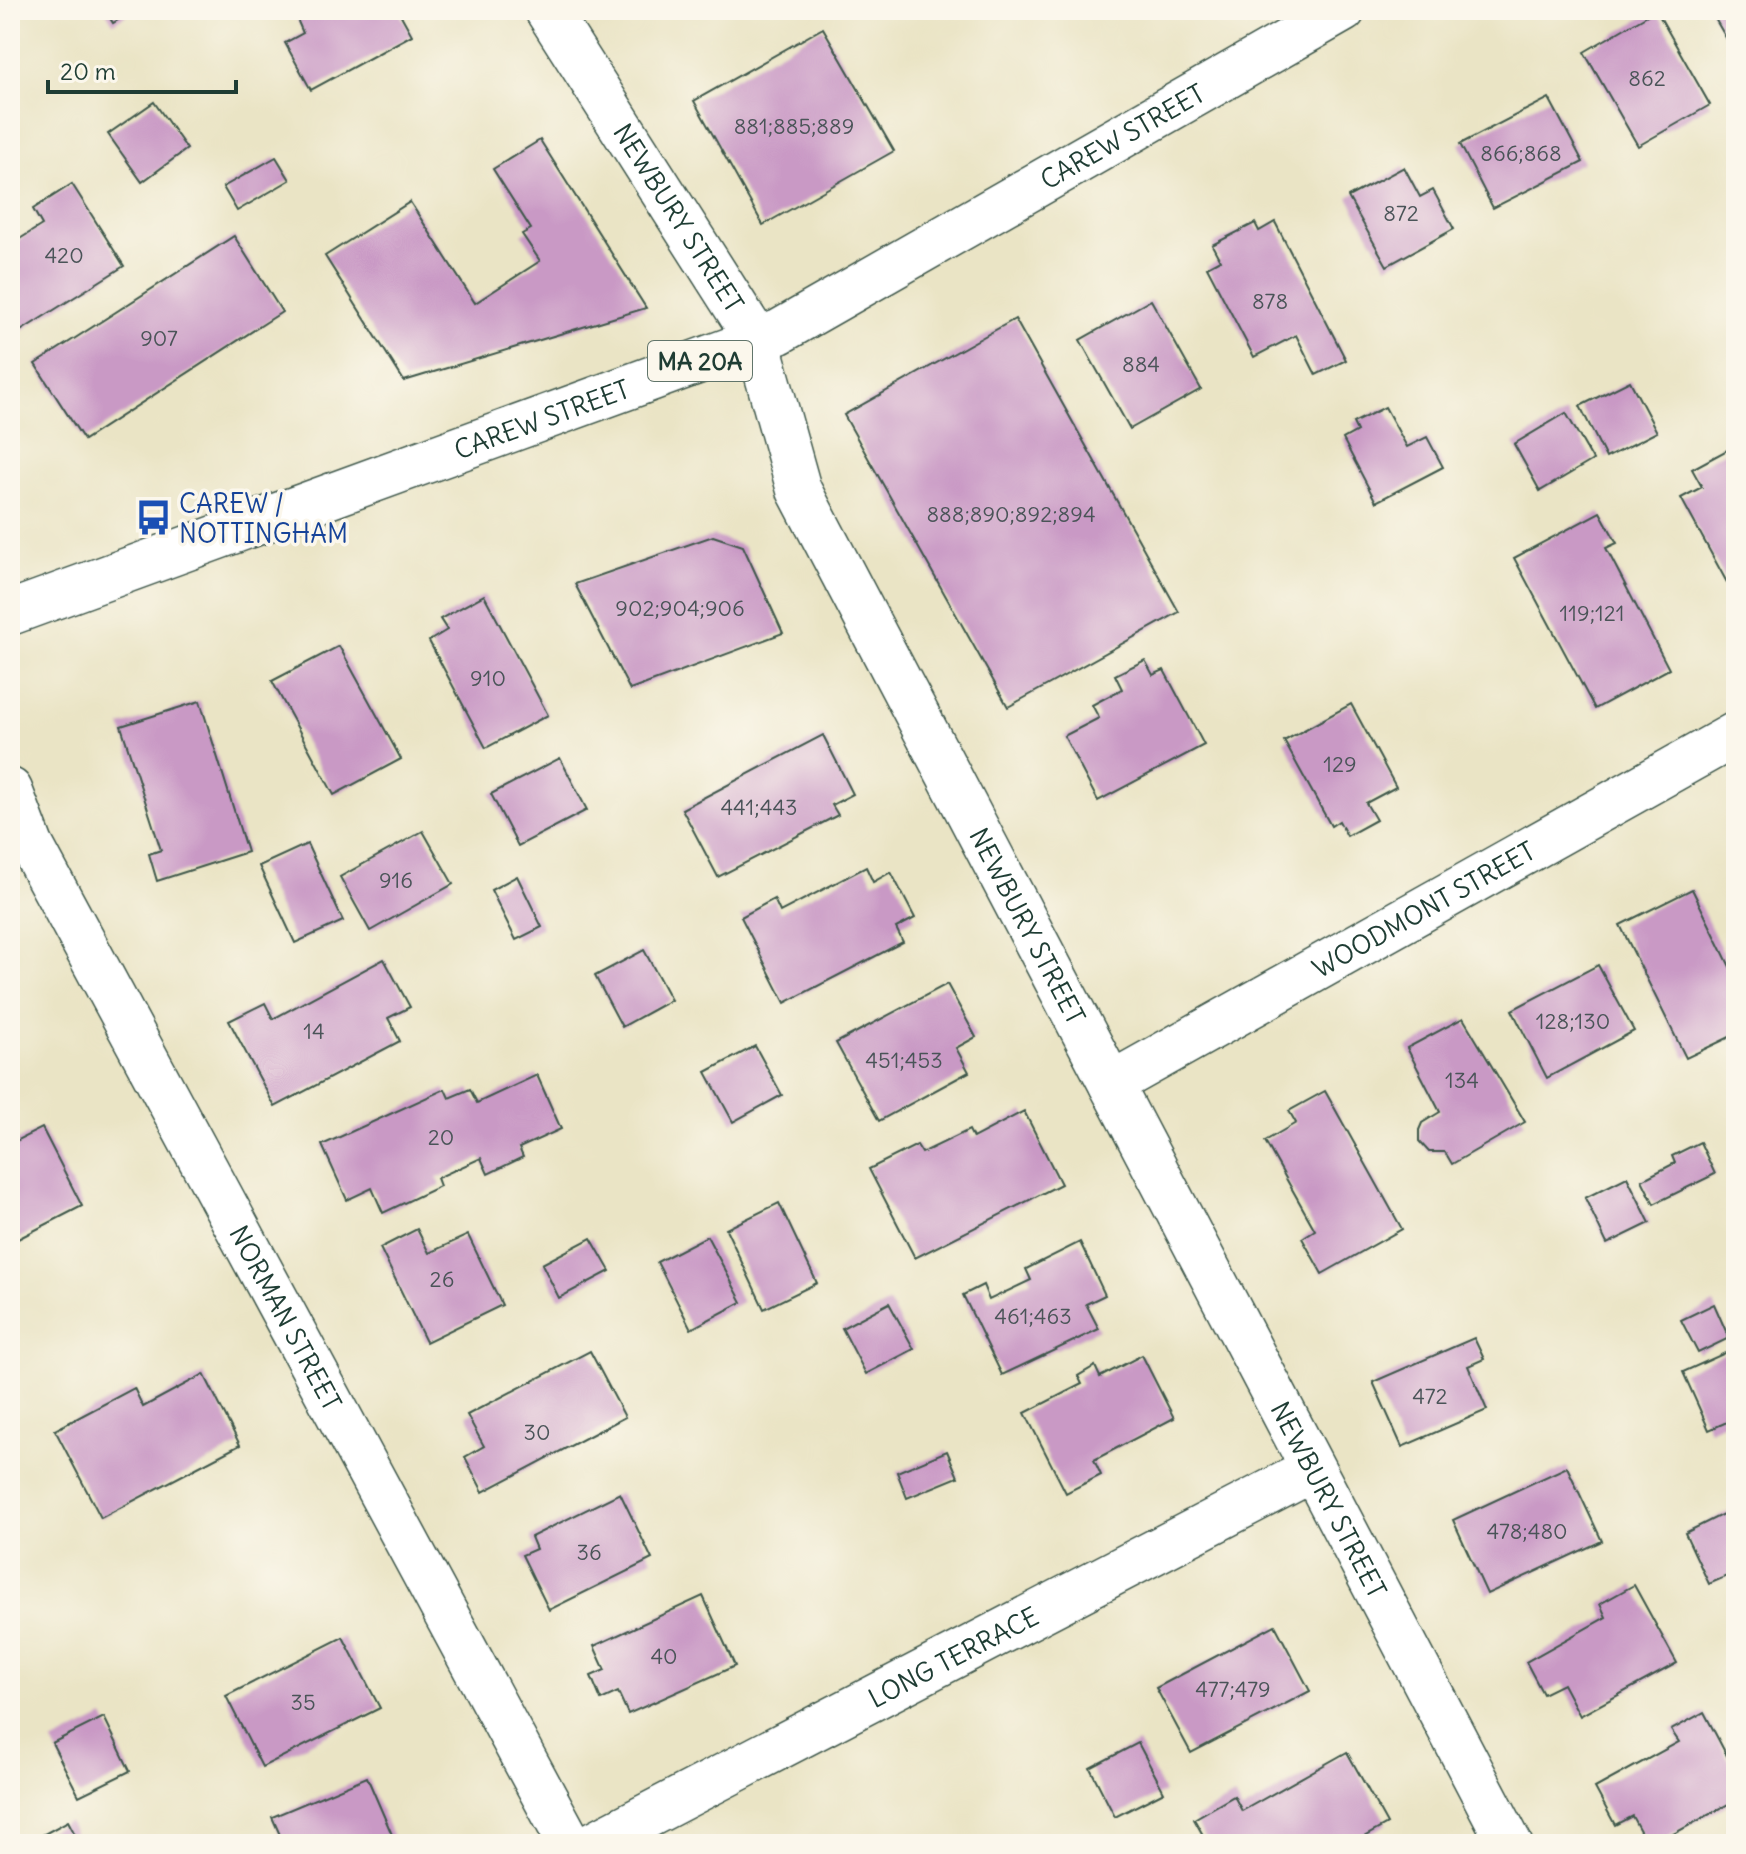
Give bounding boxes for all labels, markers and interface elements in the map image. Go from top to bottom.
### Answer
scale bar [48,44,236,94]
text: 20 m [60,56,116,86]
house number: 862 [1628,64,1666,92]
street label: CAREW STREET [1034,76,1210,196]
house number: 881;885;889 [734,112,854,140]
street label: NEWBURY STREET [607,117,751,318]
house number: 866;868 [1480,139,1562,167]
house number: 872 [1383,199,1419,227]
house number: 420 [44,241,84,269]
house number: 878 [1252,287,1288,315]
house number: 907 [140,324,178,352]
road number: MA 20A [648,341,752,381]
house number: 884 [1122,350,1160,378]
street label: CAREW STREET [449,372,634,466]
place label: CAREW / NOTTINGHAM [179,487,348,550]
bus stop icon: CAREW / NOTTINGHAM [134,499,172,537]
house number: 888;890;892;894 [926,500,1096,528]
house number: 902;904;906 [615,594,745,622]
house number: 119;121 [1560,599,1624,627]
house number: 910 [470,664,506,692]
house number: 129 [1323,750,1357,778]
house number: 441;443 [720,793,798,821]
street label: NEWBURY STREET [963,822,1093,1030]
street label: WOODMONT STREET [1306,834,1540,985]
house number: 916 [379,866,413,894]
house number: 128;130 [1536,1007,1610,1035]
house number: 14 [303,1017,325,1045]
house number: 451;453 [865,1046,943,1074]
house number: 134 [1445,1066,1479,1094]
house number: 20 [428,1123,454,1151]
street label: NORMAN STREET [223,1220,349,1416]
house number: 26 [430,1265,454,1293]
house number: 461;463 [994,1302,1072,1330]
house number: 472 [1412,1382,1448,1410]
street label: NEWBURY STREET [1264,1396,1394,1603]
house number: 30 [524,1418,550,1446]
house number: 478;480 [1486,1517,1568,1545]
house number: 36 [576,1538,602,1566]
street label: LONG TERRACE [863,1599,1044,1714]
house number: 40 [650,1642,678,1670]
house number: 477;479 [1195,1675,1271,1703]
house number: 35 [290,1688,316,1716]

